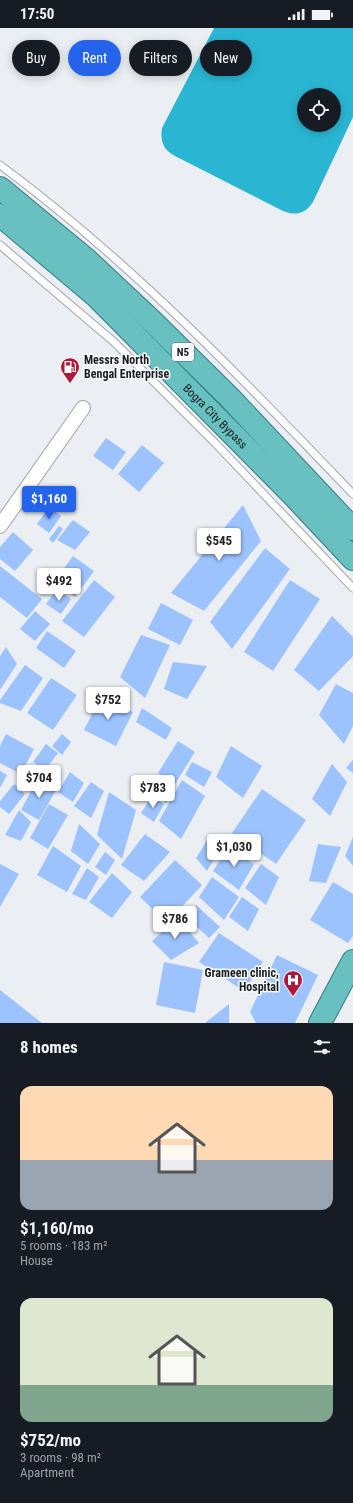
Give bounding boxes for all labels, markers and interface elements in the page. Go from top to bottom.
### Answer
text: 17:50 [20,5,54,23]
chip: Buy [12,40,60,76]
chip: Rent [68,40,121,76]
chip: Filters [129,40,192,76]
chip: New [200,40,252,76]
map controls [297,88,341,132]
button: locate [297,88,341,132]
road number: N5 [172,343,194,361]
place label: Messrs North Bengal Enterprise [84,353,169,381]
fuel station icon: Messrs North Bengal Enterprise [59,356,81,384]
street label: Bogra City Bypass [180,381,250,452]
pin: $1,160 [16,486,82,520]
text: $1,160 [31,491,67,506]
pin: $545 [195,528,243,562]
text: $545 [206,533,232,548]
pin: $492 [35,568,83,602]
text: $492 [46,573,72,588]
pin: $752 [84,687,132,721]
text: $752 [95,692,121,707]
pin: $704 [15,765,63,799]
text: $704 [26,770,52,785]
pin: $783 [129,775,177,809]
text: $783 [140,780,166,795]
pin: $1,030 [201,834,267,868]
text: $1,030 [216,839,252,854]
pin: $786 [151,906,199,940]
text: $786 [162,911,188,926]
place label: Grameen clinic, Hospital [205,966,279,994]
hospital icon: Grameen clinic, Hospital [282,969,304,997]
icon: filters [311,1036,333,1058]
text: 8 homes [20,1037,78,1057]
icon: home [141,1112,213,1184]
text: $1,160/mo [20,1218,94,1238]
text: 5 rooms · 183 m² [20,1238,107,1253]
text: House [20,1253,53,1268]
icon: home [141,1324,213,1396]
text: $752/mo [20,1430,81,1450]
text: 3 rooms · 98 m² [20,1450,101,1465]
text: Apartment [20,1465,74,1480]

